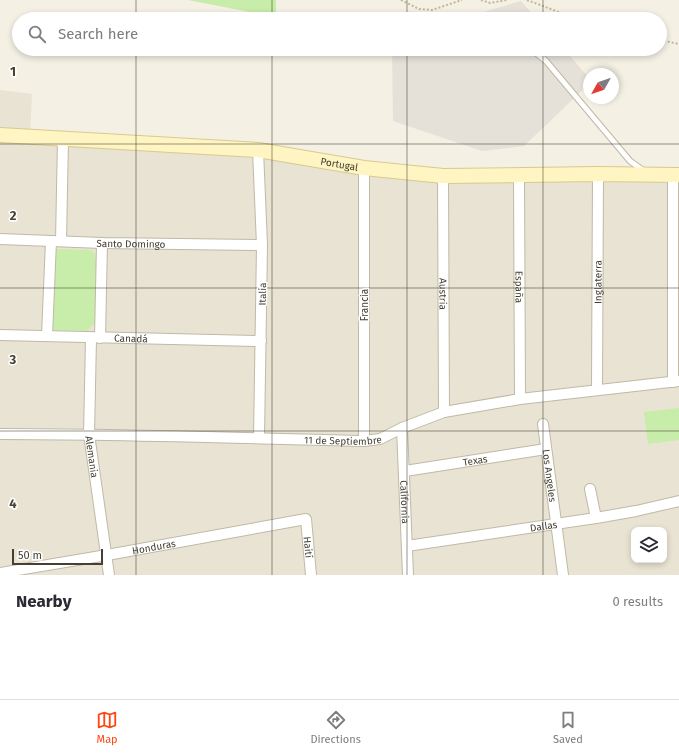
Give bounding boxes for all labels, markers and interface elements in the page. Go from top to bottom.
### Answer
search box [12,12,667,56]
icon: search [26,23,48,45]
text: Search here [58,25,138,43]
text: 1 [10,64,16,79]
north arrow [583,68,619,104]
street label: Portugal [320,156,359,174]
text: 2 [10,208,17,223]
street label: Santo Domingo [96,238,166,251]
street label: Inglaterra [592,260,605,304]
street label: España [512,271,525,303]
street label: Austria [436,278,449,310]
street label: Italia [257,282,269,306]
street label: Francia [359,289,371,321]
street label: Canadá [114,333,148,345]
text: 3 [9,352,17,367]
street label: 11 de Septiembre [304,434,382,448]
street label: Alemania [82,435,100,479]
street label: Los Angeles [539,449,558,503]
street label: Texas [462,453,489,469]
street label: California [397,480,411,524]
text: 4 [9,496,17,511]
street label: Dallas [529,519,558,535]
map controls [631,527,667,563]
button: layers [631,527,667,563]
street label: Haití [301,536,315,559]
street label: Honduras [131,538,177,557]
scale bar [12,547,103,566]
text: 50 m [18,549,42,562]
text: Nearby [16,591,71,612]
text: 0 results [612,594,663,609]
tab: Map [96,709,118,746]
tab: Directions [310,709,361,746]
tab: Saved [553,709,583,746]

